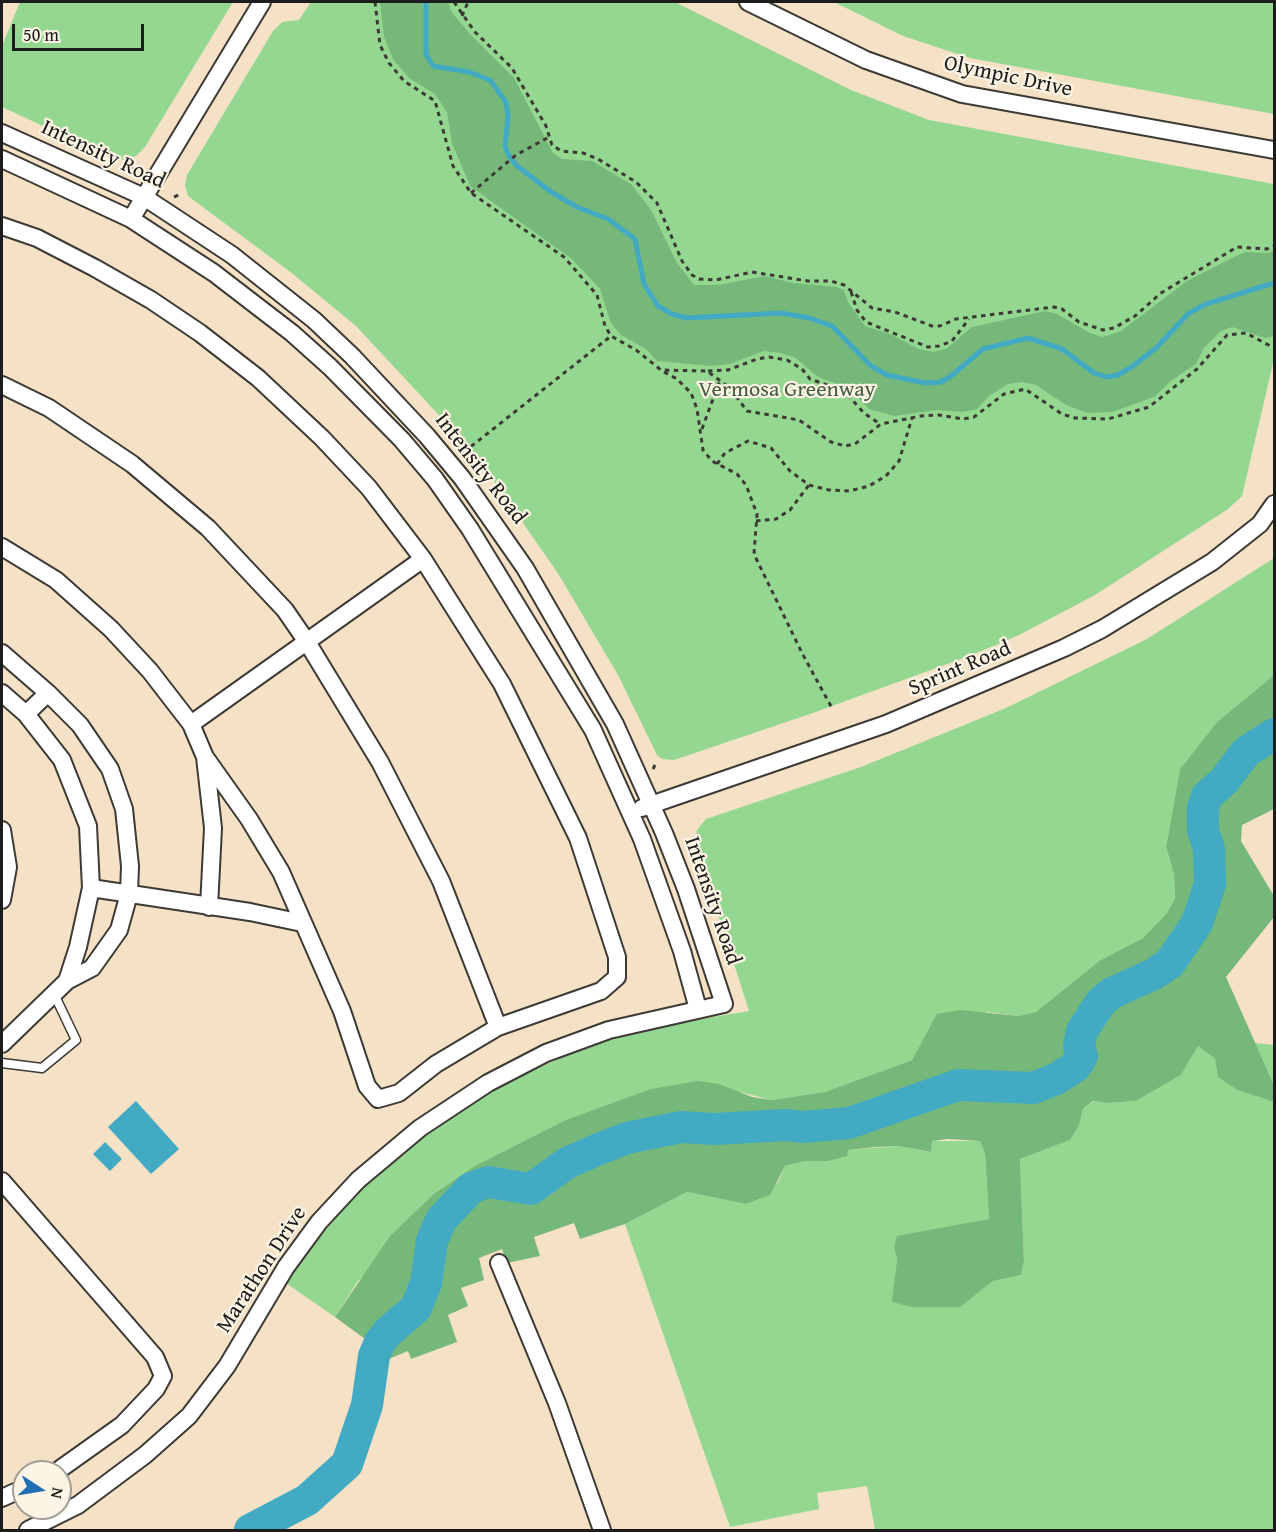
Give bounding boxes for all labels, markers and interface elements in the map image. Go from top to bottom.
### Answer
scale bar [15,12,147,50]
text: 50 m [23,21,59,48]
street label: Olympic Drive [941,51,1075,103]
street label: Intensity Road [37,115,169,195]
park label: Vermosa Greenway [698,377,876,403]
street label: Intensity Road [428,408,532,530]
street label: Sprint Road [905,636,1015,702]
street label: Intensity Road [678,833,746,969]
street label: Marathon Drive [211,1202,313,1338]
north arrow [12,1460,72,1520]
text: N [45,1486,71,1501]

